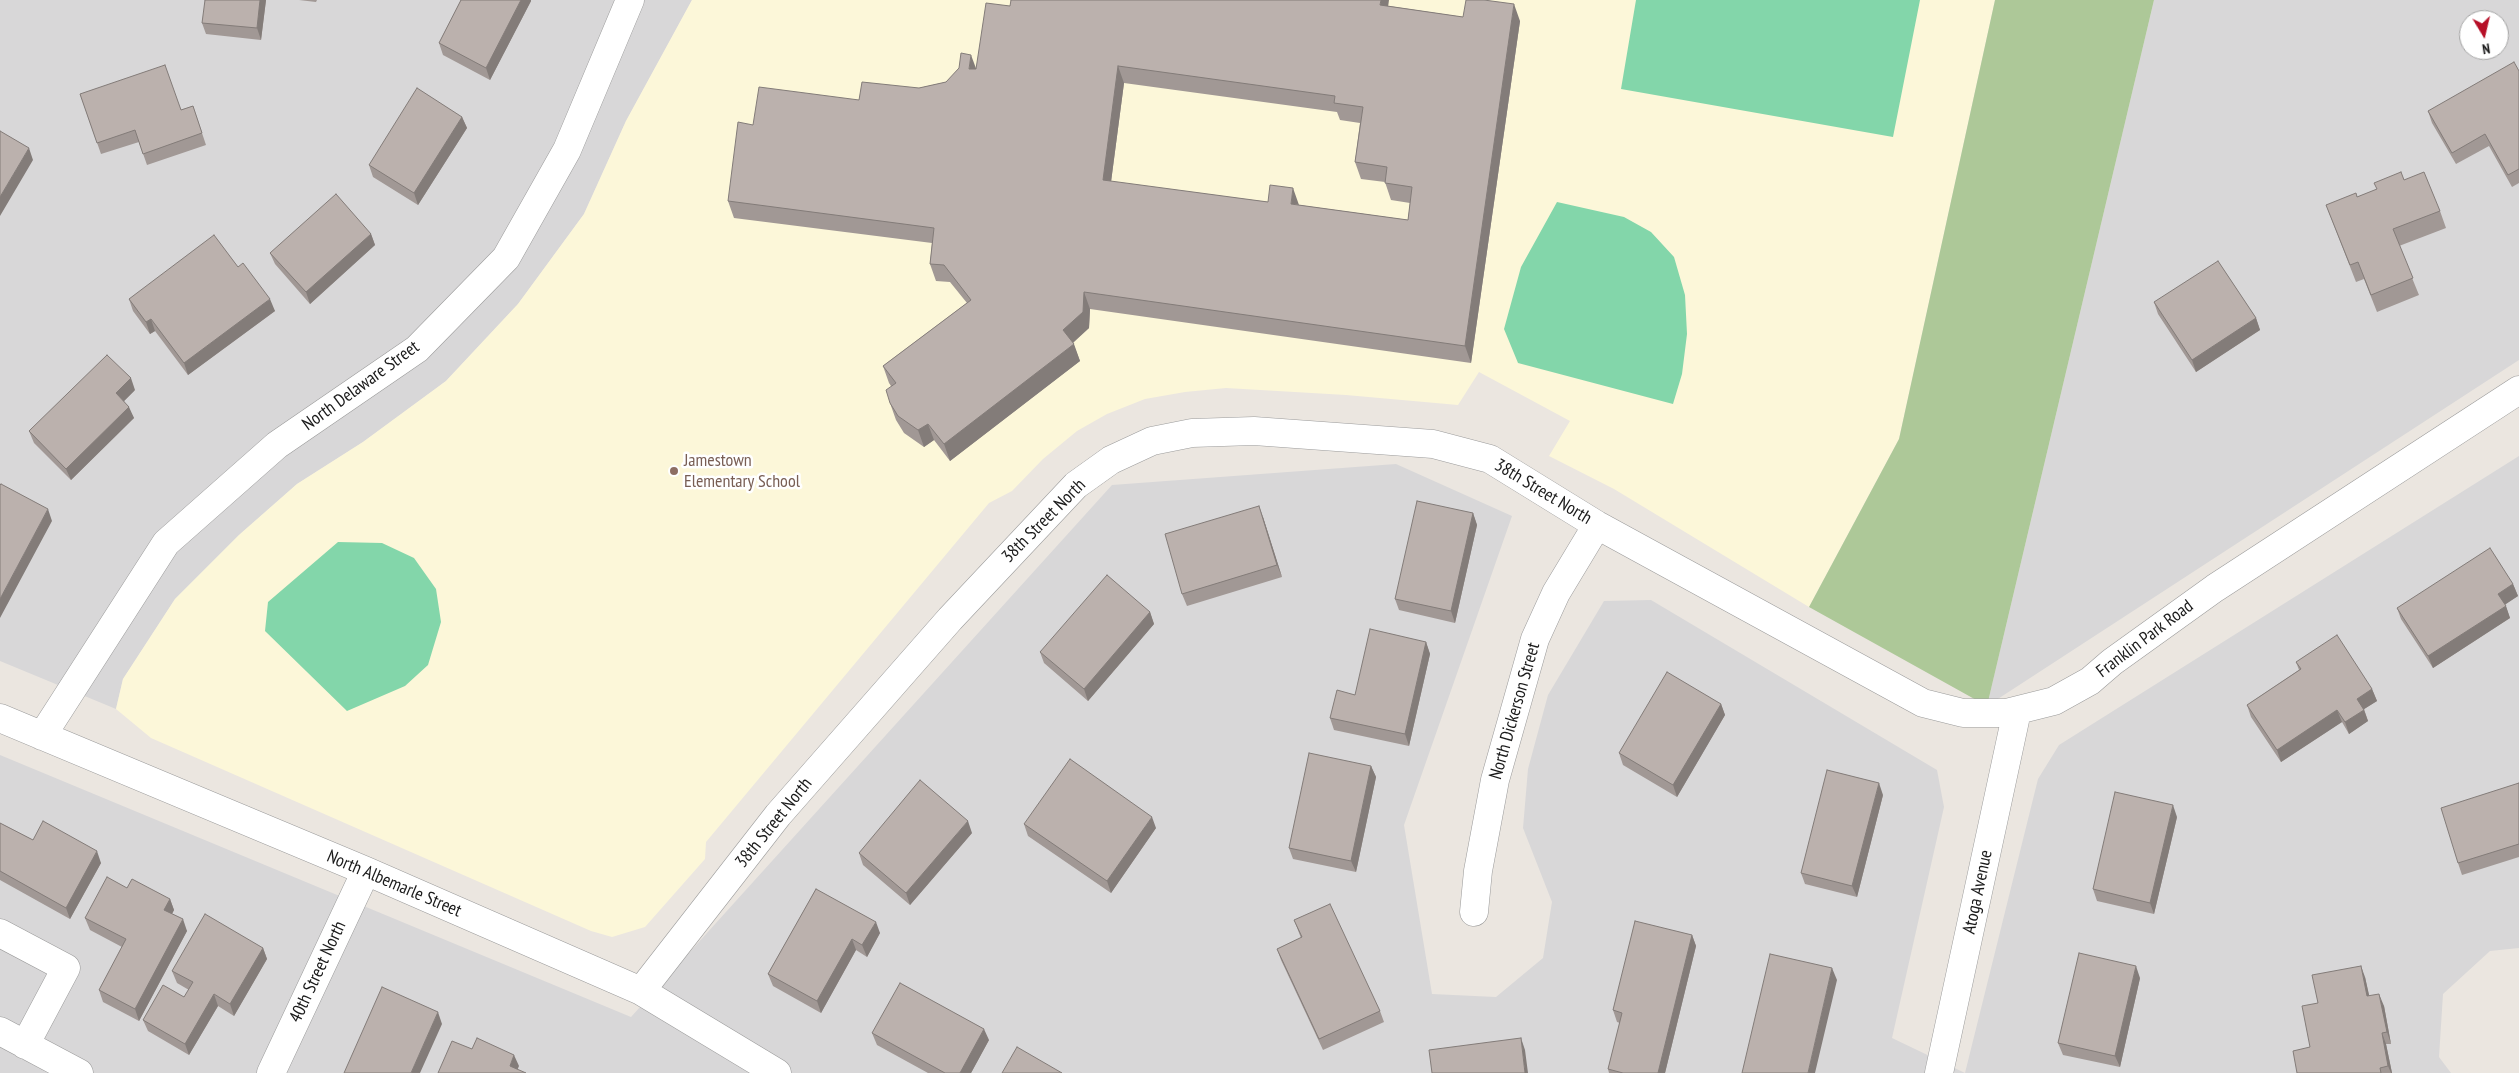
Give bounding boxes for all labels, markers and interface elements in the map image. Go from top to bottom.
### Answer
north arrow [2459,10,2509,60]
text: N [2481,39,2491,58]
street label: North Delaware Street [298,336,424,436]
place label: Jamestown Elementary School [684,450,800,492]
street label: 38th Street North [1490,455,1596,529]
marker: Jamestown Elementary School [668,465,680,477]
street label: 38th Street North [998,475,1090,567]
street label: Franklin Park Road [2092,596,2198,682]
street label: North Dickerson Street [1485,640,1545,782]
street label: 38th Street North [731,774,817,872]
street label: North Albemarle Street [323,846,465,922]
street label: Atoga Avenue [1959,848,1997,936]
street label: 40th Street North [285,918,351,1026]

